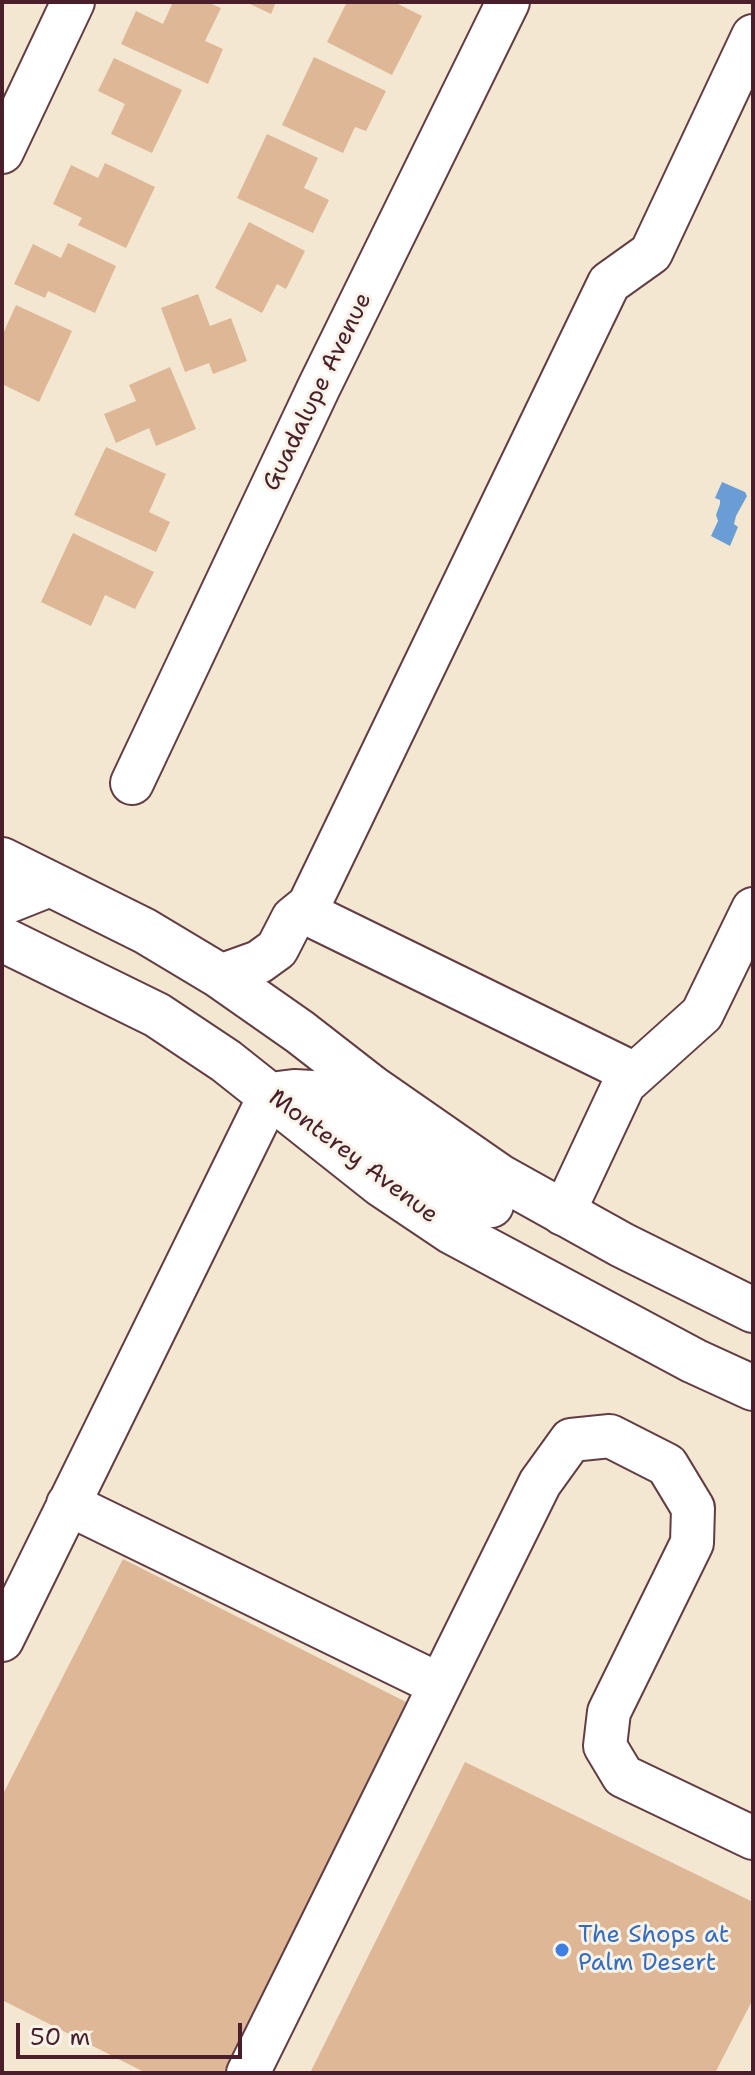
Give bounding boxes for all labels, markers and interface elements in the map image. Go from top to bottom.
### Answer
street label: Guadalupe Avenue [257,288,379,496]
street label: Monterey Avenue [263,1084,443,1230]
place label: The Shops at Palm Desert [578,1922,729,1978]
marker: The Shops at Palm Desert [553,1941,571,1959]
scale bar [20,2007,246,2057]
text: 50 m [30,2021,90,2053]

